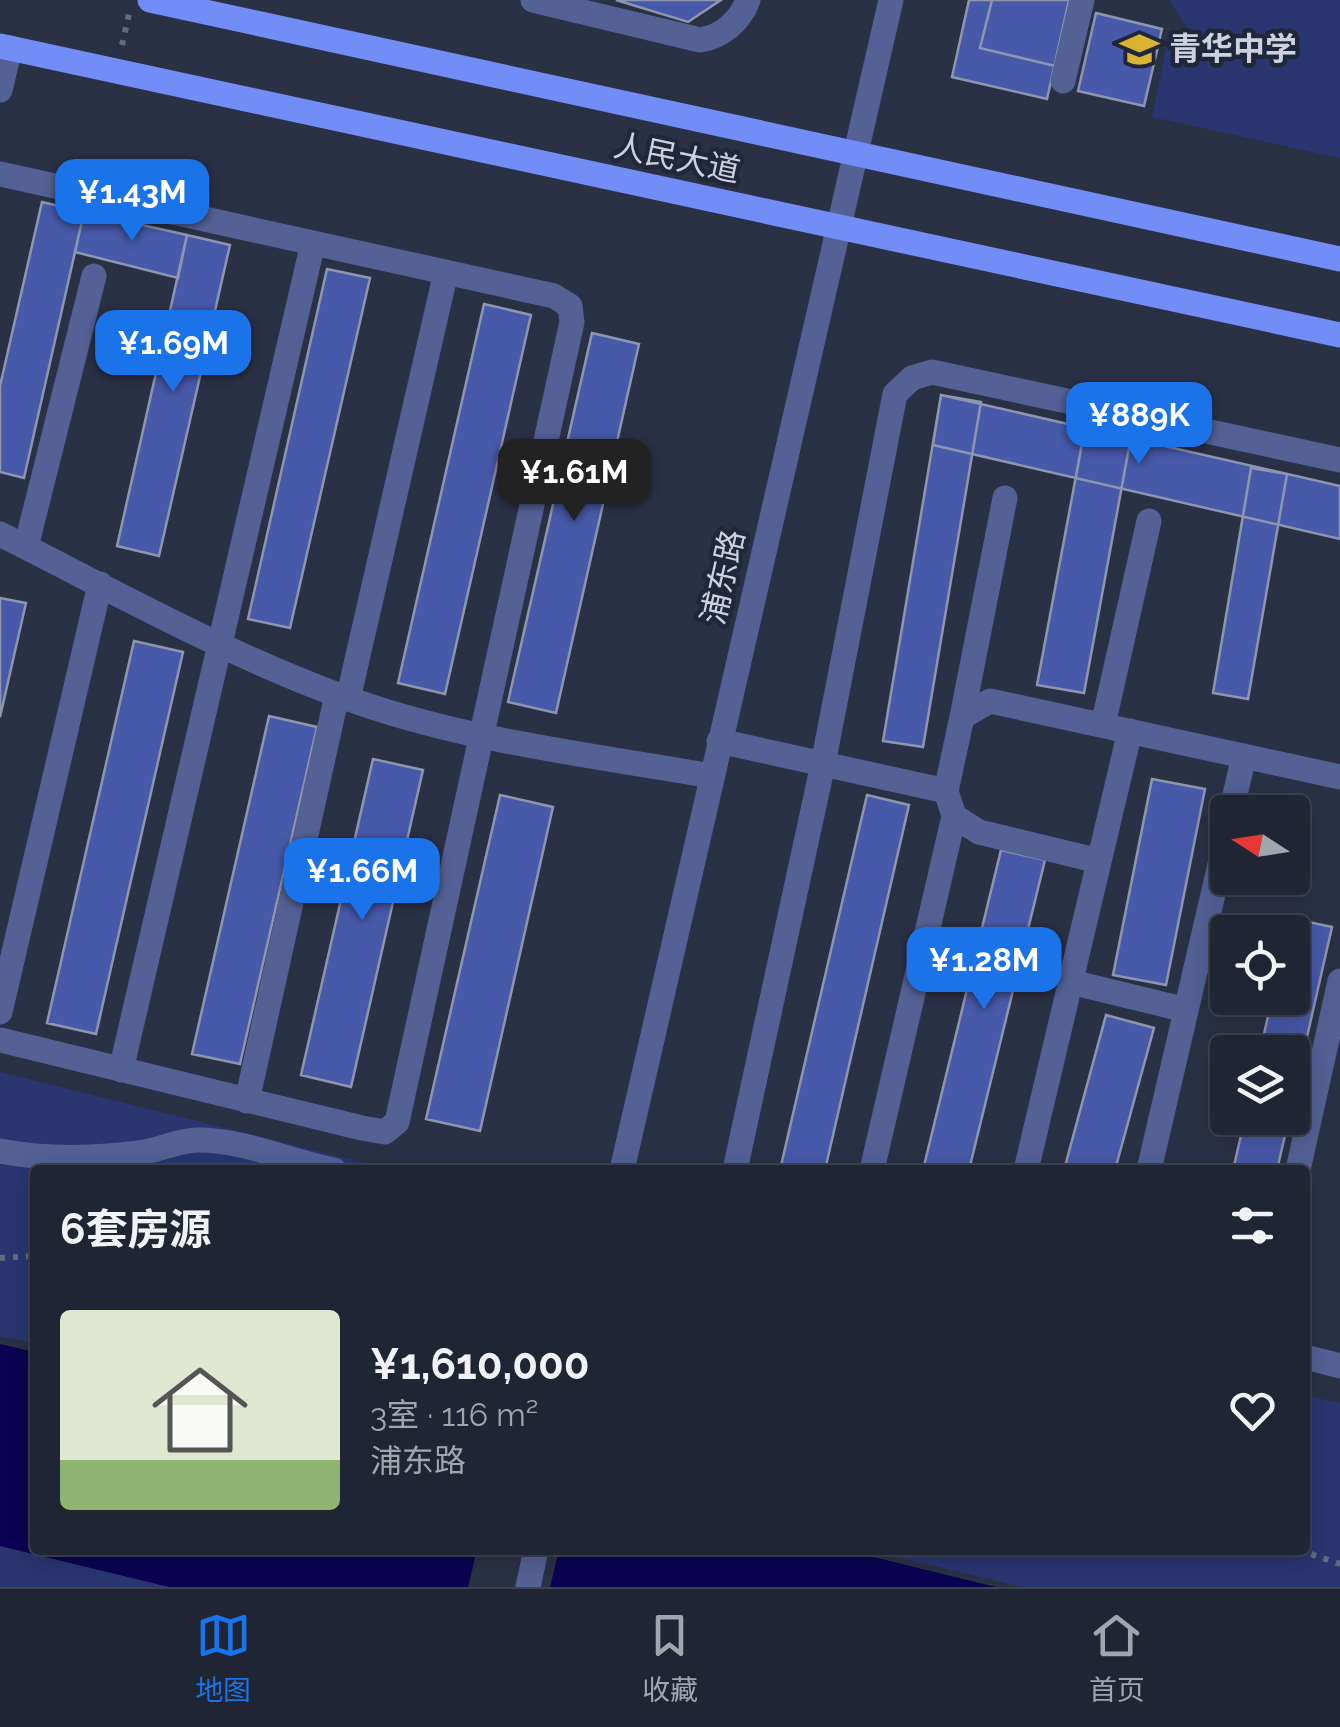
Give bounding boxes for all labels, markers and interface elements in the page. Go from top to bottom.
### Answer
school or university icon: 青华中学 [1118,28,1160,70]
place label: 青华中学 [1169,30,1297,67]
street label: 人民大道 [611,126,744,189]
pin: ¥1.43M [51,159,213,244]
text: ¥1.43M [77,173,187,210]
pin: ¥1.69M [92,310,254,395]
text: ¥1.69M [117,324,229,361]
pin: ¥889K [1069,382,1209,467]
text: ¥889K [1088,396,1190,433]
pin: ¥1.61M [493,439,655,524]
text: ¥1.61M [520,453,628,490]
street label: 浦东路 [694,526,751,628]
north arrow [1210,795,1310,895]
map controls [1210,795,1310,1135]
pin: ¥1.66M [281,838,443,923]
text: ¥1.66M [306,852,418,889]
button: locate [1210,915,1310,1015]
pin: ¥1.28M [903,927,1065,1012]
text: ¥1.28M [929,941,1039,978]
button: layers [1210,1035,1310,1135]
icon: filters [1225,1198,1280,1253]
text: 6套房源 [60,1205,212,1254]
text: ¥1,610,000 [370,1340,590,1389]
icon: home [140,1350,260,1470]
icon: heart [1225,1383,1280,1438]
text: 3室 · 116 m² [370,1396,538,1433]
text: 浦东路 [370,1442,466,1479]
tab: 地图 [195,1608,251,1708]
tab: 收藏 [642,1608,698,1708]
tab: 首页 [1089,1608,1145,1708]

